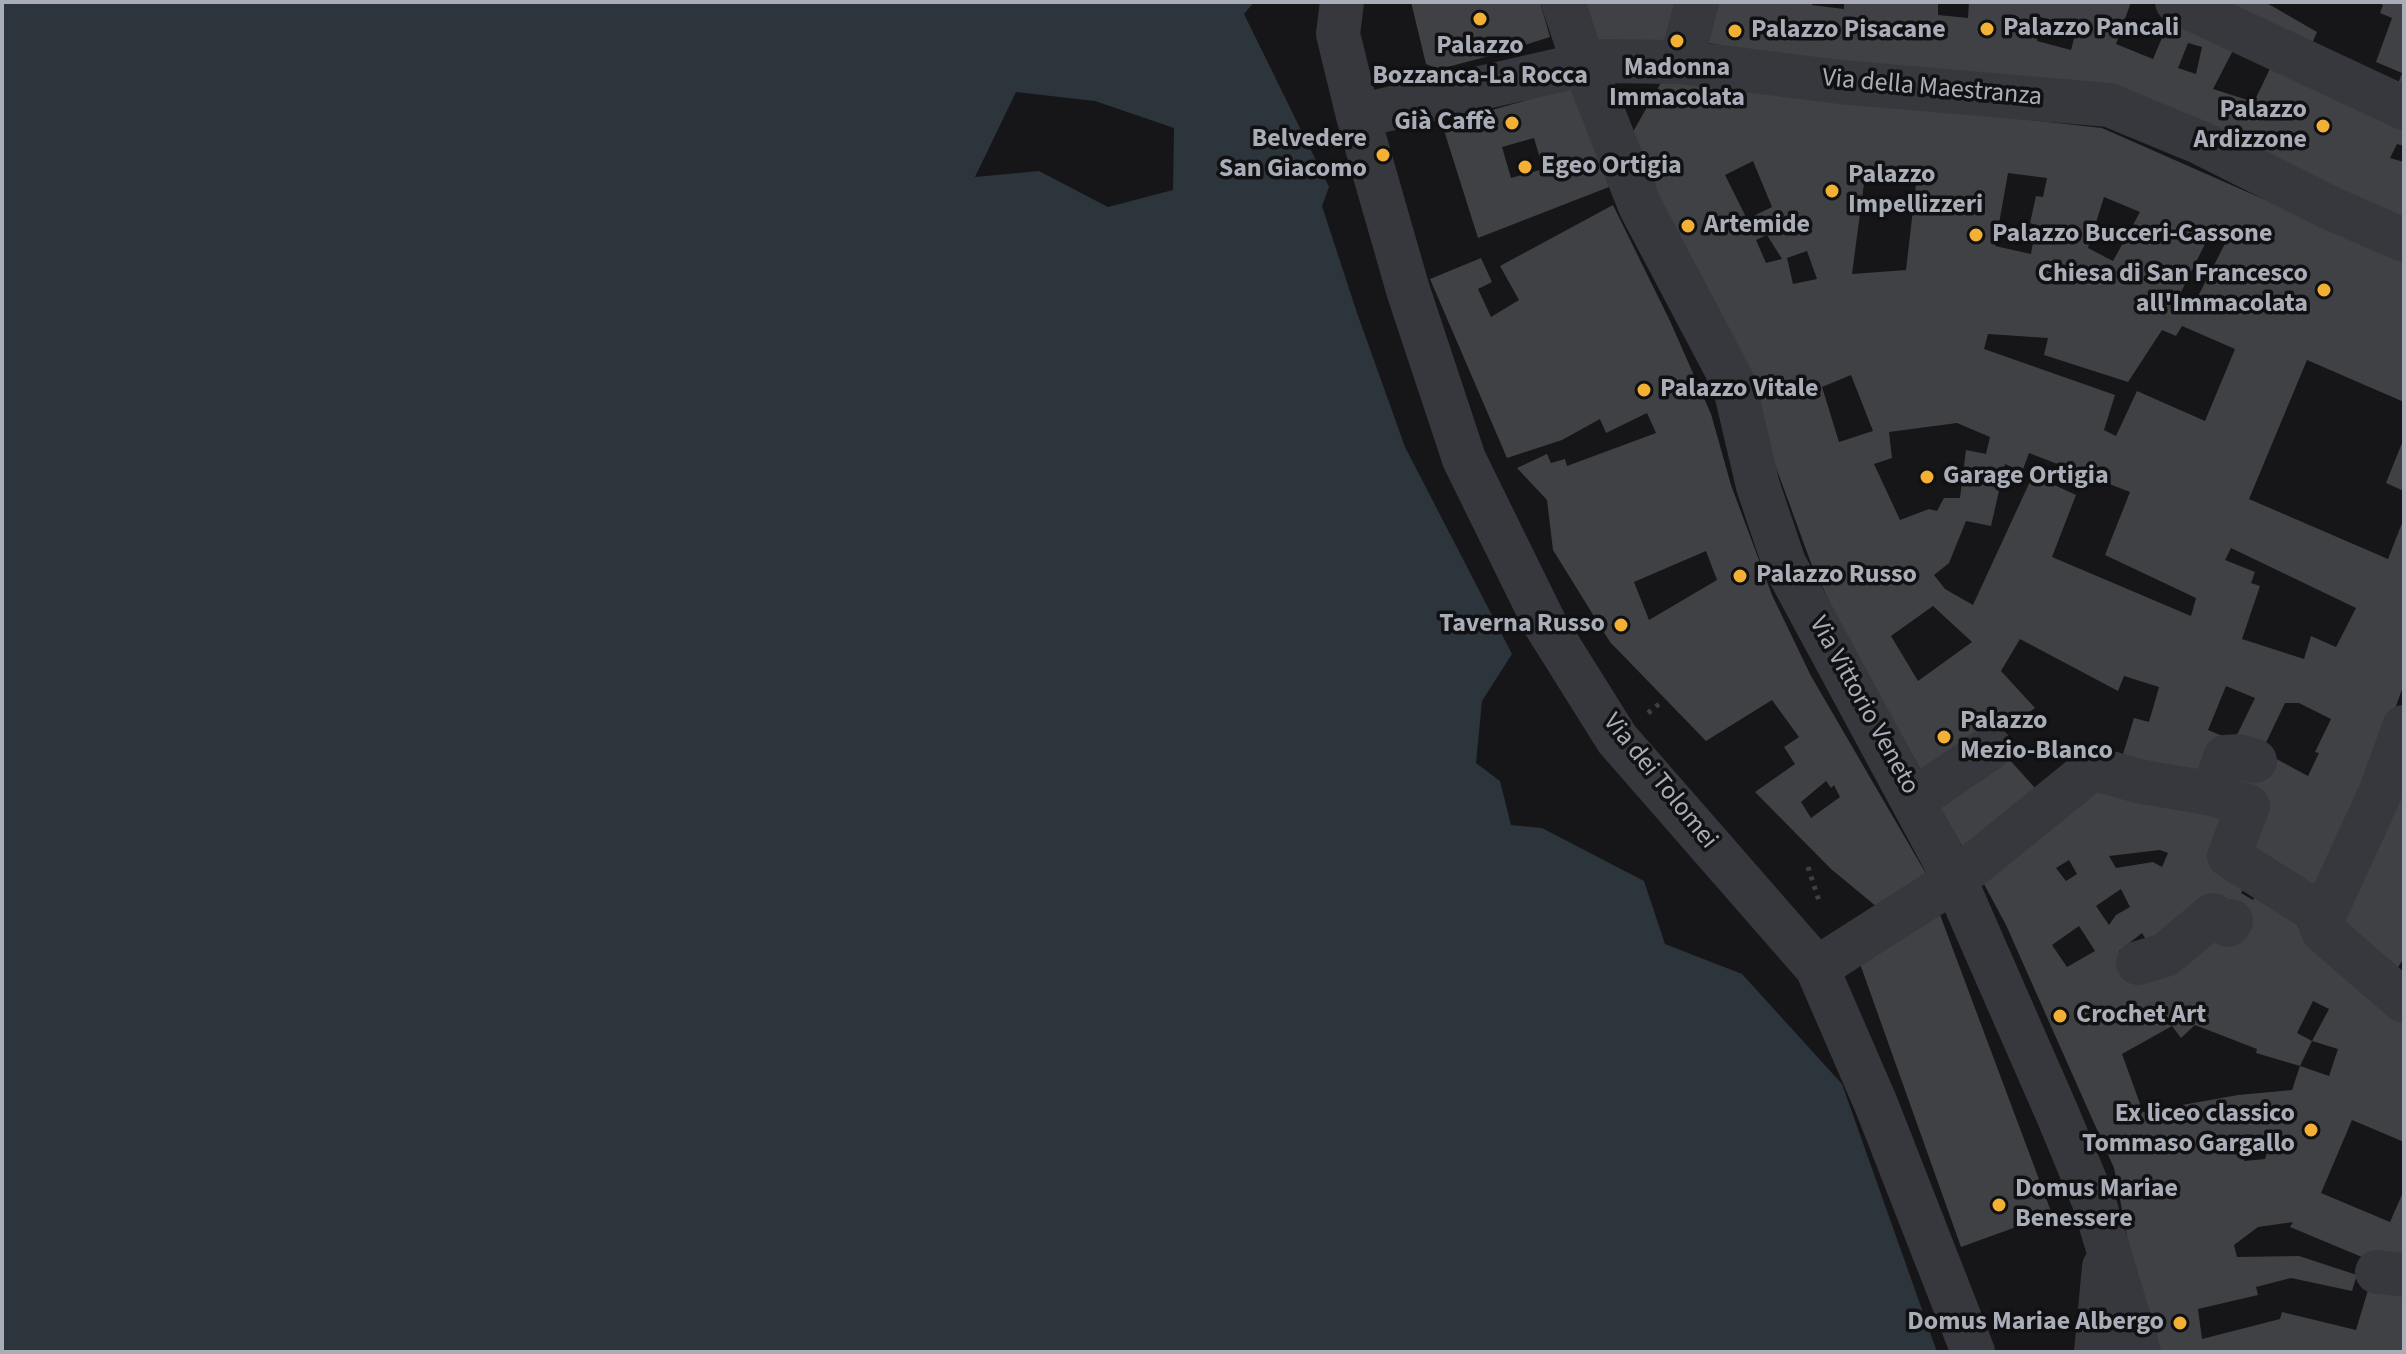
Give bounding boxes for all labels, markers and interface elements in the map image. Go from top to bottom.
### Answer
marker: Palazzo Bozzanca-La Rocca [1471,10,1489,28]
place label: Palazzo Pancali [2003,13,2179,45]
place label: Palazzo Pisacane [1751,15,1946,47]
marker: Palazzo Pancali [1978,20,1996,38]
marker: Palazzo Pisacane [1726,22,1744,40]
place label: Palazzo Bozzanca-La Rocca [1372,31,1588,92]
marker: Madonna Immacolata [1668,32,1686,50]
place label: Madonna Immacolata [1609,53,1745,114]
street label: Via della Maestranza [1821,64,2043,114]
place label: Palazzo Ardizzone [2194,95,2307,156]
place label: Già Caffè [1394,107,1496,139]
marker: Già Caffè [1503,114,1521,132]
marker: Palazzo Ardizzone [2314,117,2332,135]
place label: Belvedere San Giacomo [1219,124,1367,186]
marker: Belvedere San Giacomo [1374,146,1392,164]
place label: Egeo Ortigia [1541,151,1682,183]
marker: Egeo Ortigia [1516,158,1534,176]
place label: Palazzo Impellizzeri [1848,160,1983,222]
marker: Palazzo Impellizzeri [1823,182,1841,200]
place label: Artemide [1704,210,1810,242]
marker: Artemide [1679,217,1697,235]
place label: Palazzo Bucceri-Cassone [1992,219,2272,251]
marker: Palazzo Bucceri-Cassone [1967,226,1985,244]
place label: Chiesa di San Francesco all'Immacolata [2038,259,2308,320]
marker: Chiesa di San Francesco all'Immacolata [2315,281,2333,299]
place label: Palazzo Vitale [1660,374,1818,406]
marker: Palazzo Vitale [1635,381,1653,399]
place label: Garage Ortigia [1943,461,2109,493]
marker: Garage Ortigia [1918,468,1936,486]
place label: Palazzo Russo [1756,560,1917,592]
marker: Palazzo Russo [1731,567,1749,585]
place label: Taverna Russo [1439,609,1605,641]
street label: Via Vittorio Veneto [1801,612,1925,800]
marker: Taverna Russo [1612,616,1630,634]
place label: Palazzo Mezio-Blanco [1960,706,2113,768]
street label: Via dei Tolomei [1595,708,1723,856]
marker: Palazzo Mezio-Blanco [1935,728,1953,746]
place label: Crochet Art [2076,1000,2206,1032]
marker: Crochet Art [2051,1007,2069,1025]
place label: Ex liceo classico Tommaso Gargallo [2082,1099,2295,1160]
marker: Ex liceo classico Tommaso Gargallo [2302,1121,2320,1139]
place label: Domus Mariae Benessere [2015,1174,2178,1236]
marker: Domus Mariae Benessere [1990,1196,2008,1214]
place label: Domus Mariae Albergo [1907,1307,2164,1339]
marker: Domus Mariae Albergo [2171,1314,2189,1332]

